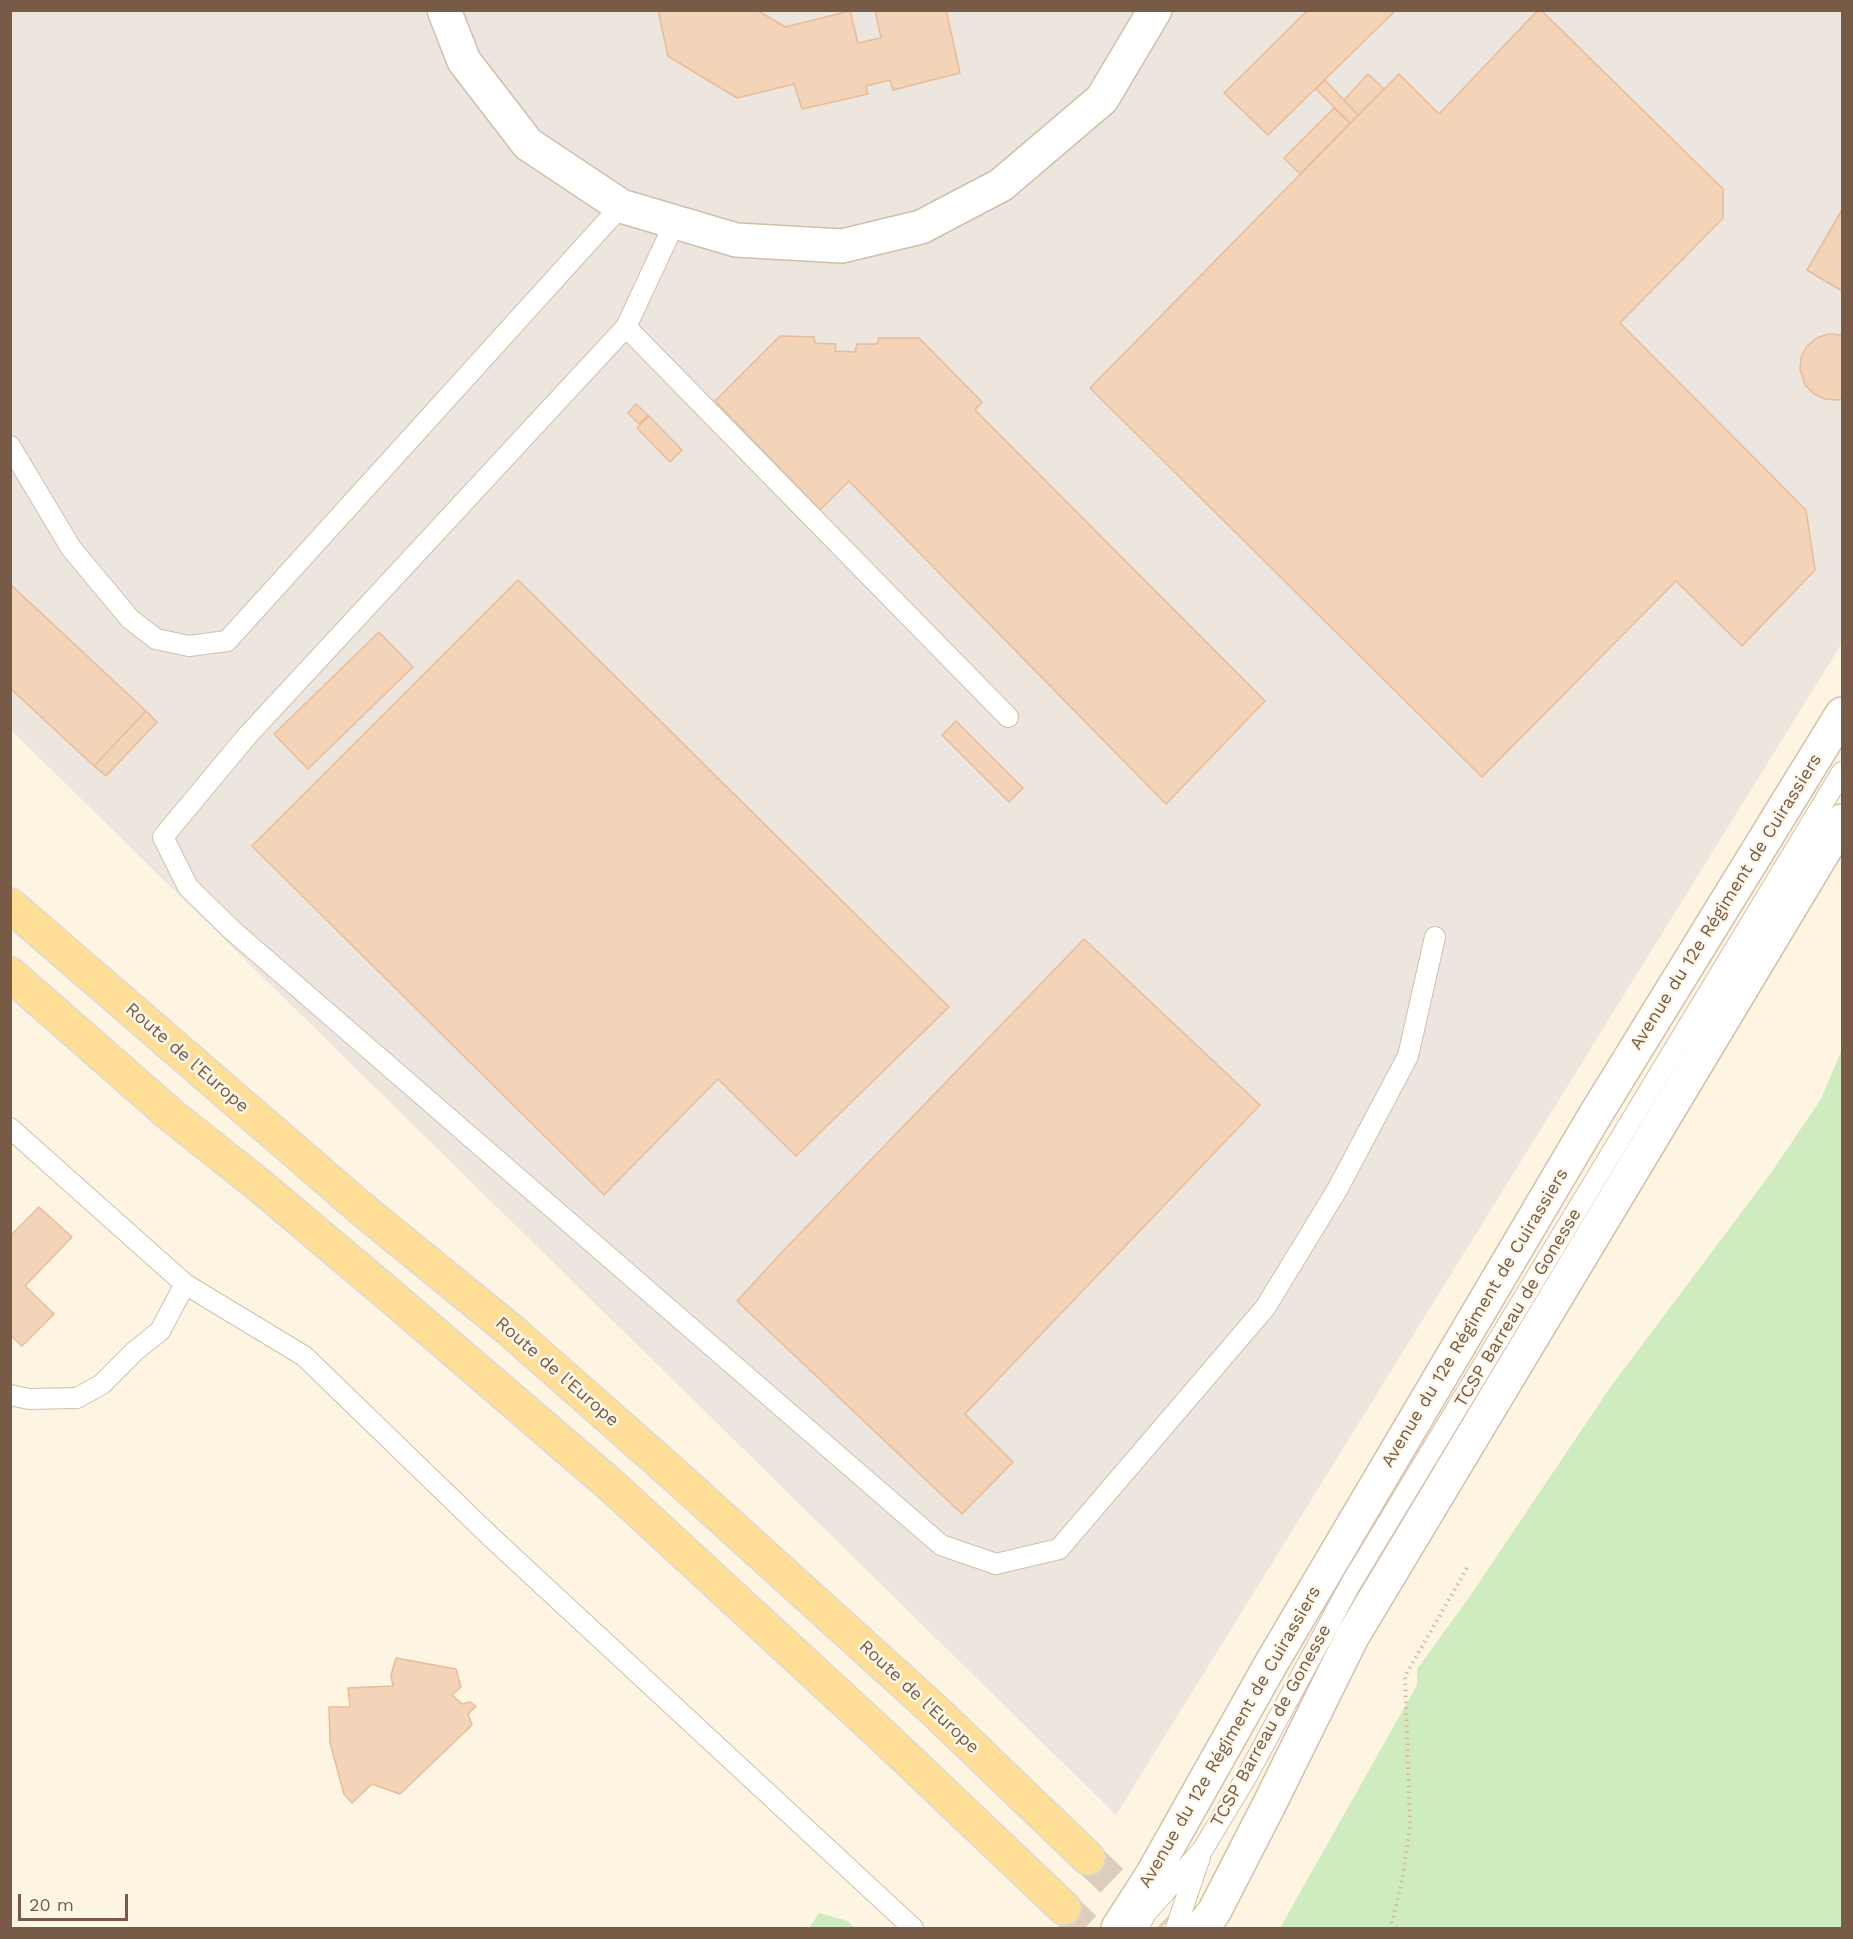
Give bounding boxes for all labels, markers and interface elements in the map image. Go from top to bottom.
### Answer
street label: Avenue du 12e Régiment de Cuirassiers [1625,750,1827,1054]
street label: Route de l'Europe [121,998,253,1118]
street label: Avenue du 12e Régiment de Cuirassiers [1377,1165,1573,1471]
street label: TCSP Barreau de Gonesse [1450,1205,1586,1411]
street label: Route de l'Europe [491,1312,623,1432]
street label: Avenue du 12e Régiment de Cuirassiers [1134,1582,1326,1892]
street label: TCSP Barreau de Gonesse [1206,1621,1336,1831]
street label: Route de l'Europe [854,1636,984,1758]
scale bar [21,1882,130,1920]
text: 20 m [29,1894,74,1915]

